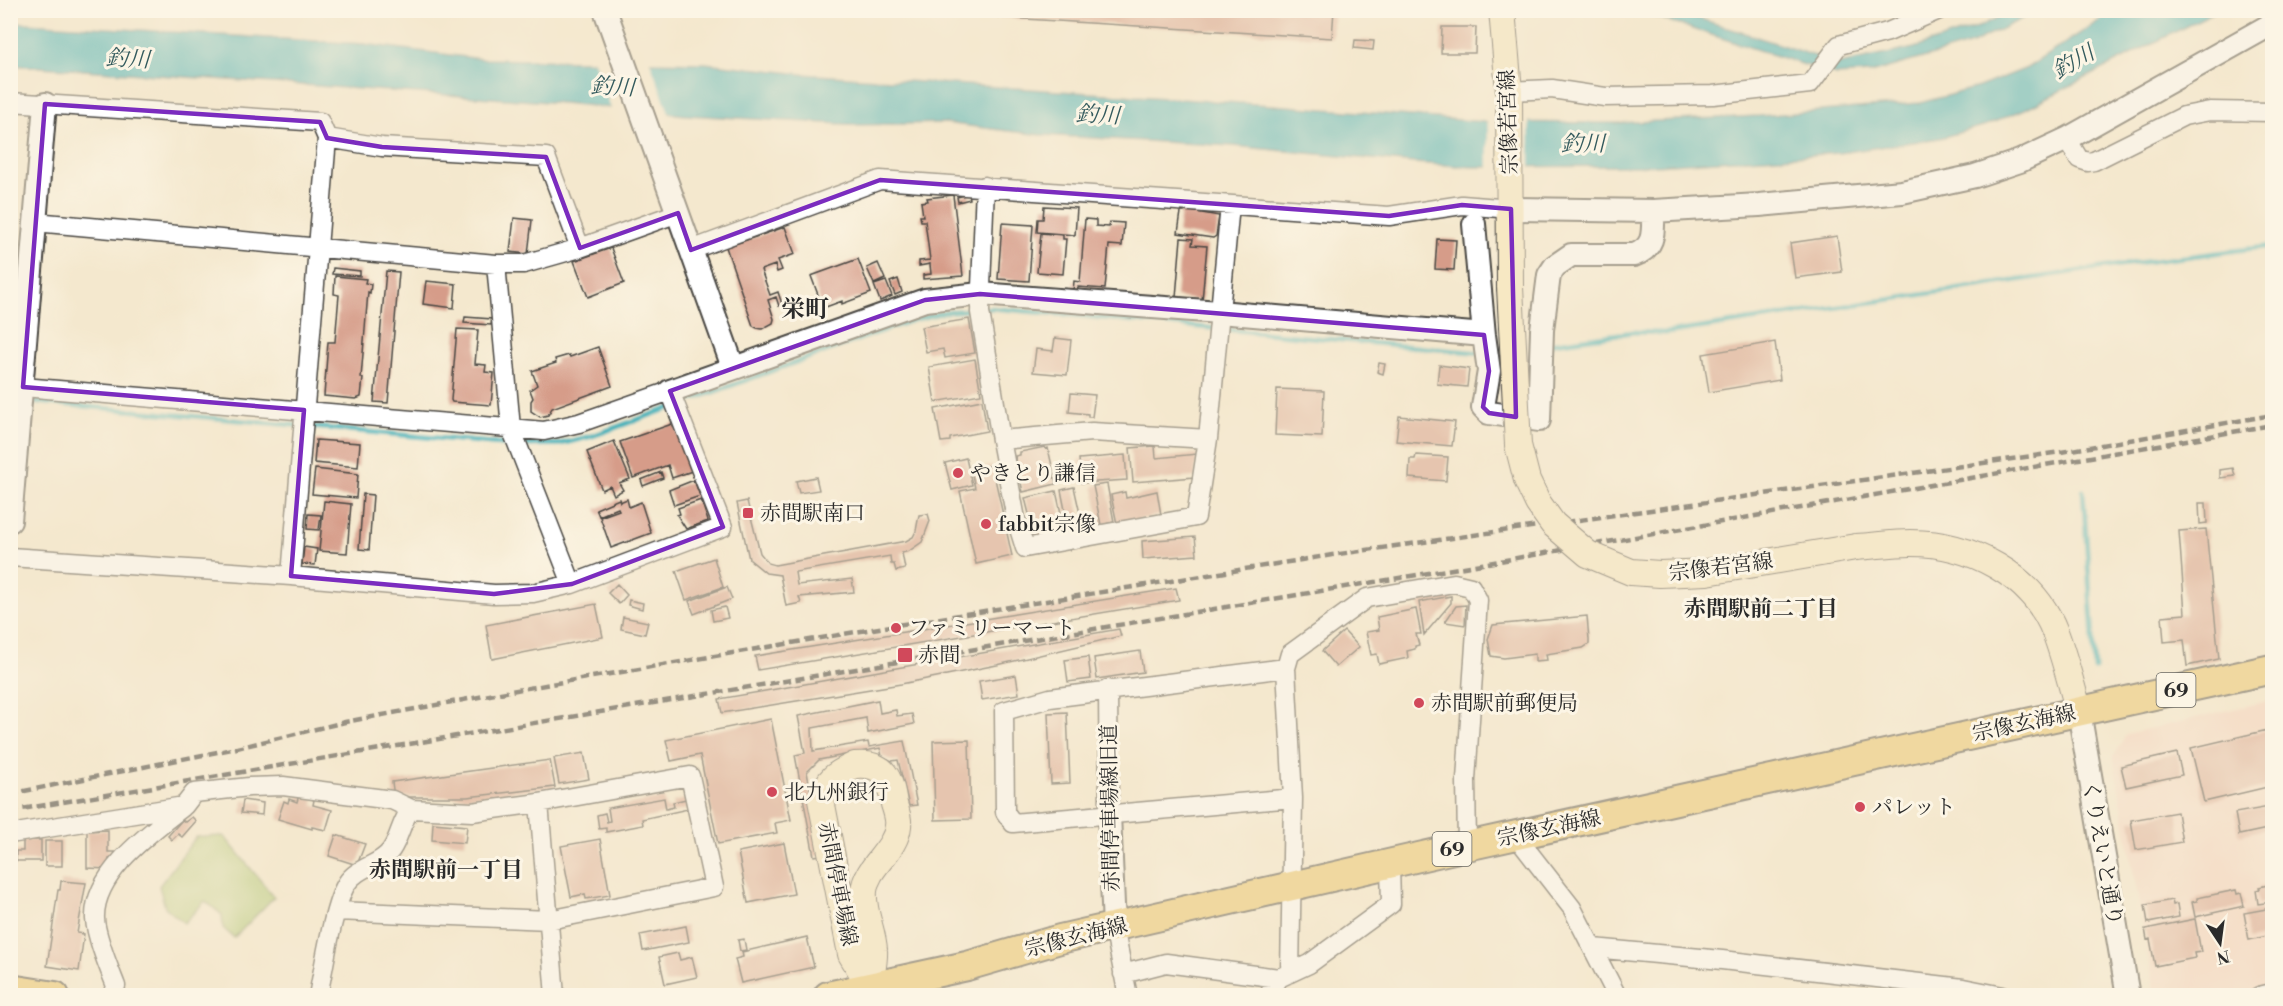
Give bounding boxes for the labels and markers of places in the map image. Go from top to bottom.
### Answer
place label: やきとり謙信 [970,461,1096,487]
marker: やきとり謙信 [951,466,965,480]
place label: 赤間駅南口 [760,501,865,527]
marker: 赤間駅南口 [741,506,755,520]
place label: fabbit宗像 [998,512,1096,538]
marker: fabbit宗像 [979,517,993,531]
place label: ファミリーマート [908,616,1076,642]
marker: ファミリーマート [889,621,903,635]
place label: 赤間 [918,643,960,669]
marker: 赤間 [896,646,914,664]
place label: 赤間駅前郵便局 [1431,691,1578,717]
marker: 赤間駅前郵便局 [1412,696,1426,710]
place label: 北九州銀行 [784,780,889,806]
marker: 北九州銀行 [765,785,779,799]
place label: パレット [1872,795,1956,821]
marker: パレット [1853,800,1867,814]

